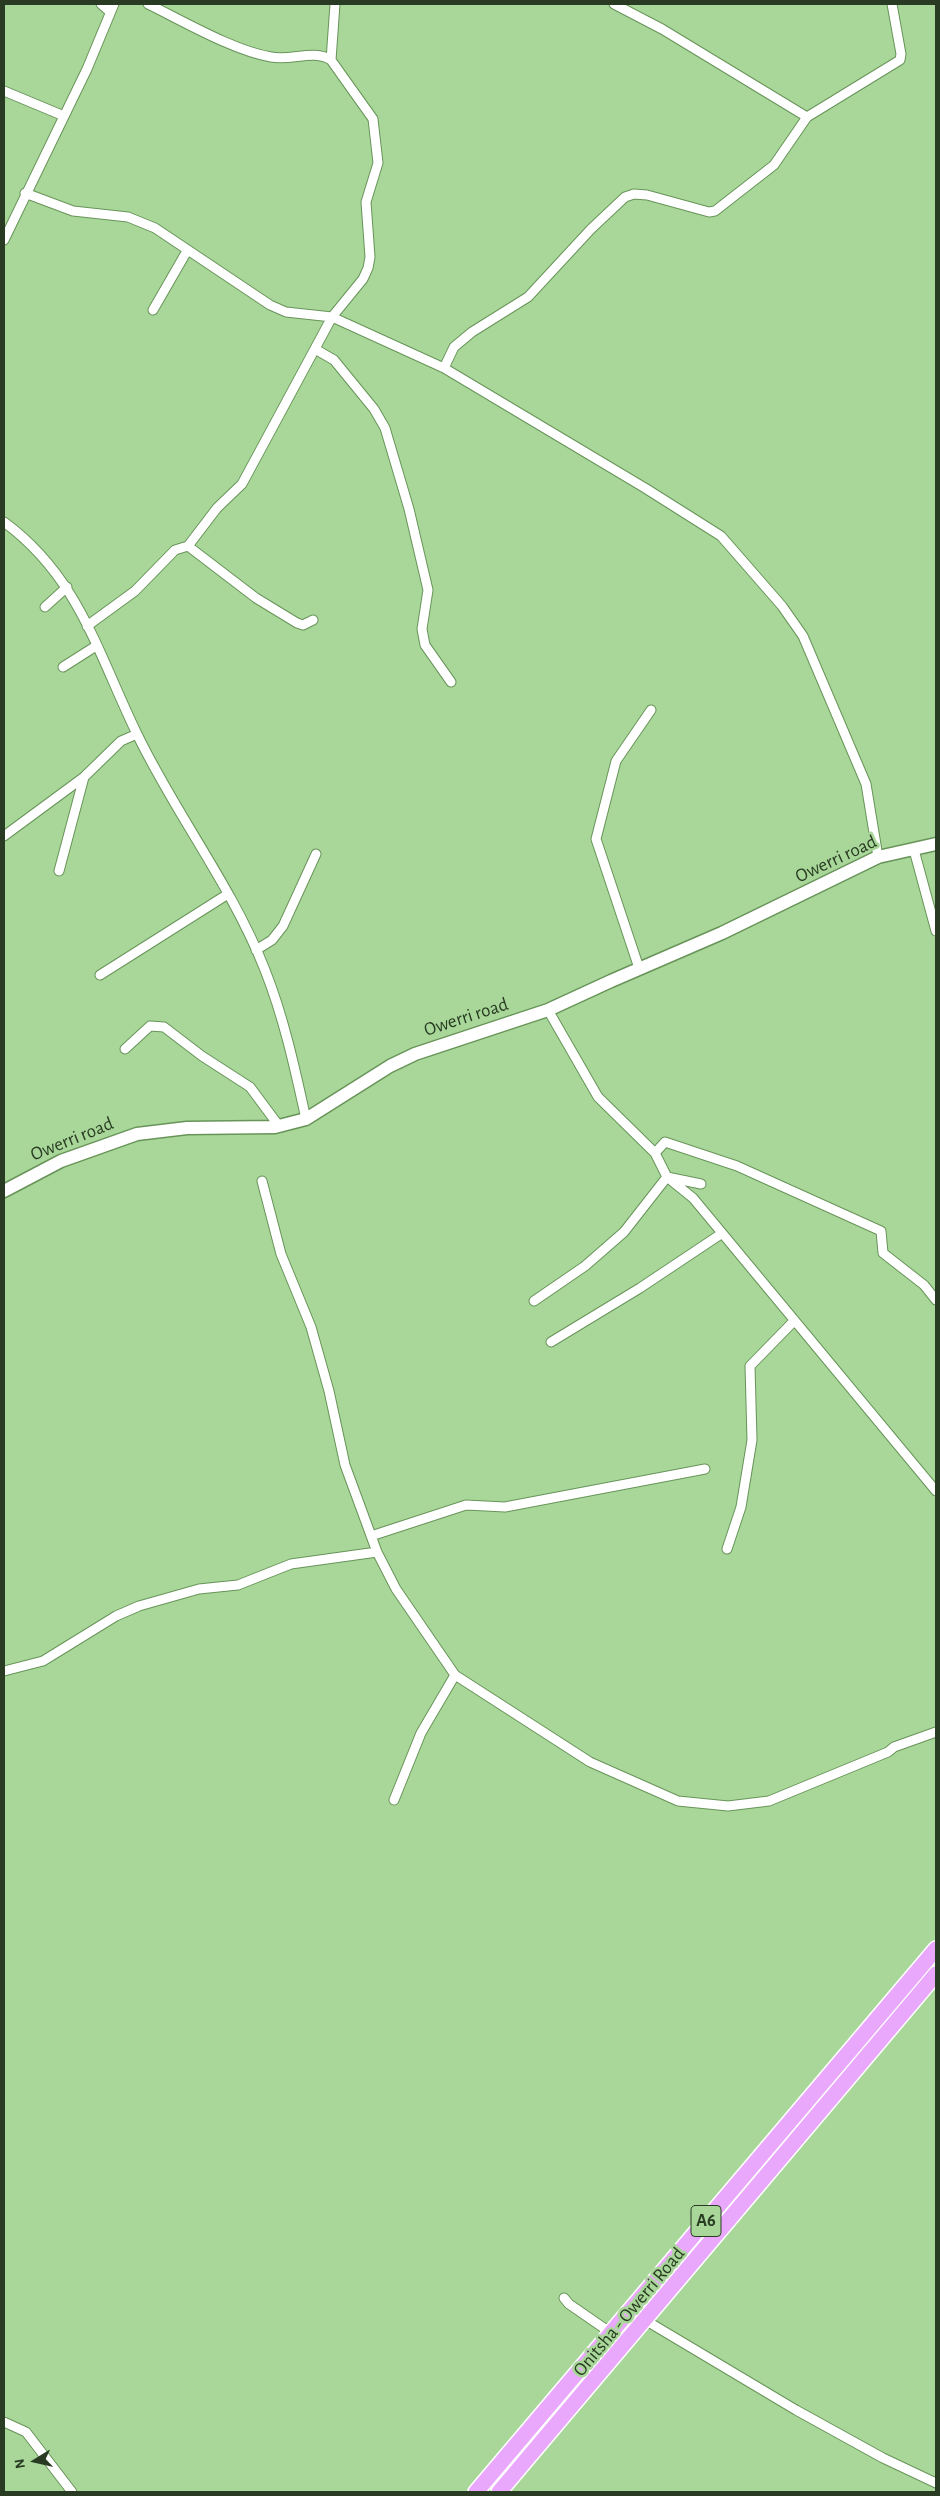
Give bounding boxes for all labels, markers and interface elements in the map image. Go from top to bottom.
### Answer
street label: Owerri road [792,830,880,888]
street label: Owerri road [421,993,511,1041]
street label: Owerri road [27,1112,117,1166]
road number: A6 [691,2206,721,2236]
street label: Onitsha - Owerri Road [568,2243,690,2381]
north arrow [10,2436,60,2486]
text: N [12,2458,28,2470]

